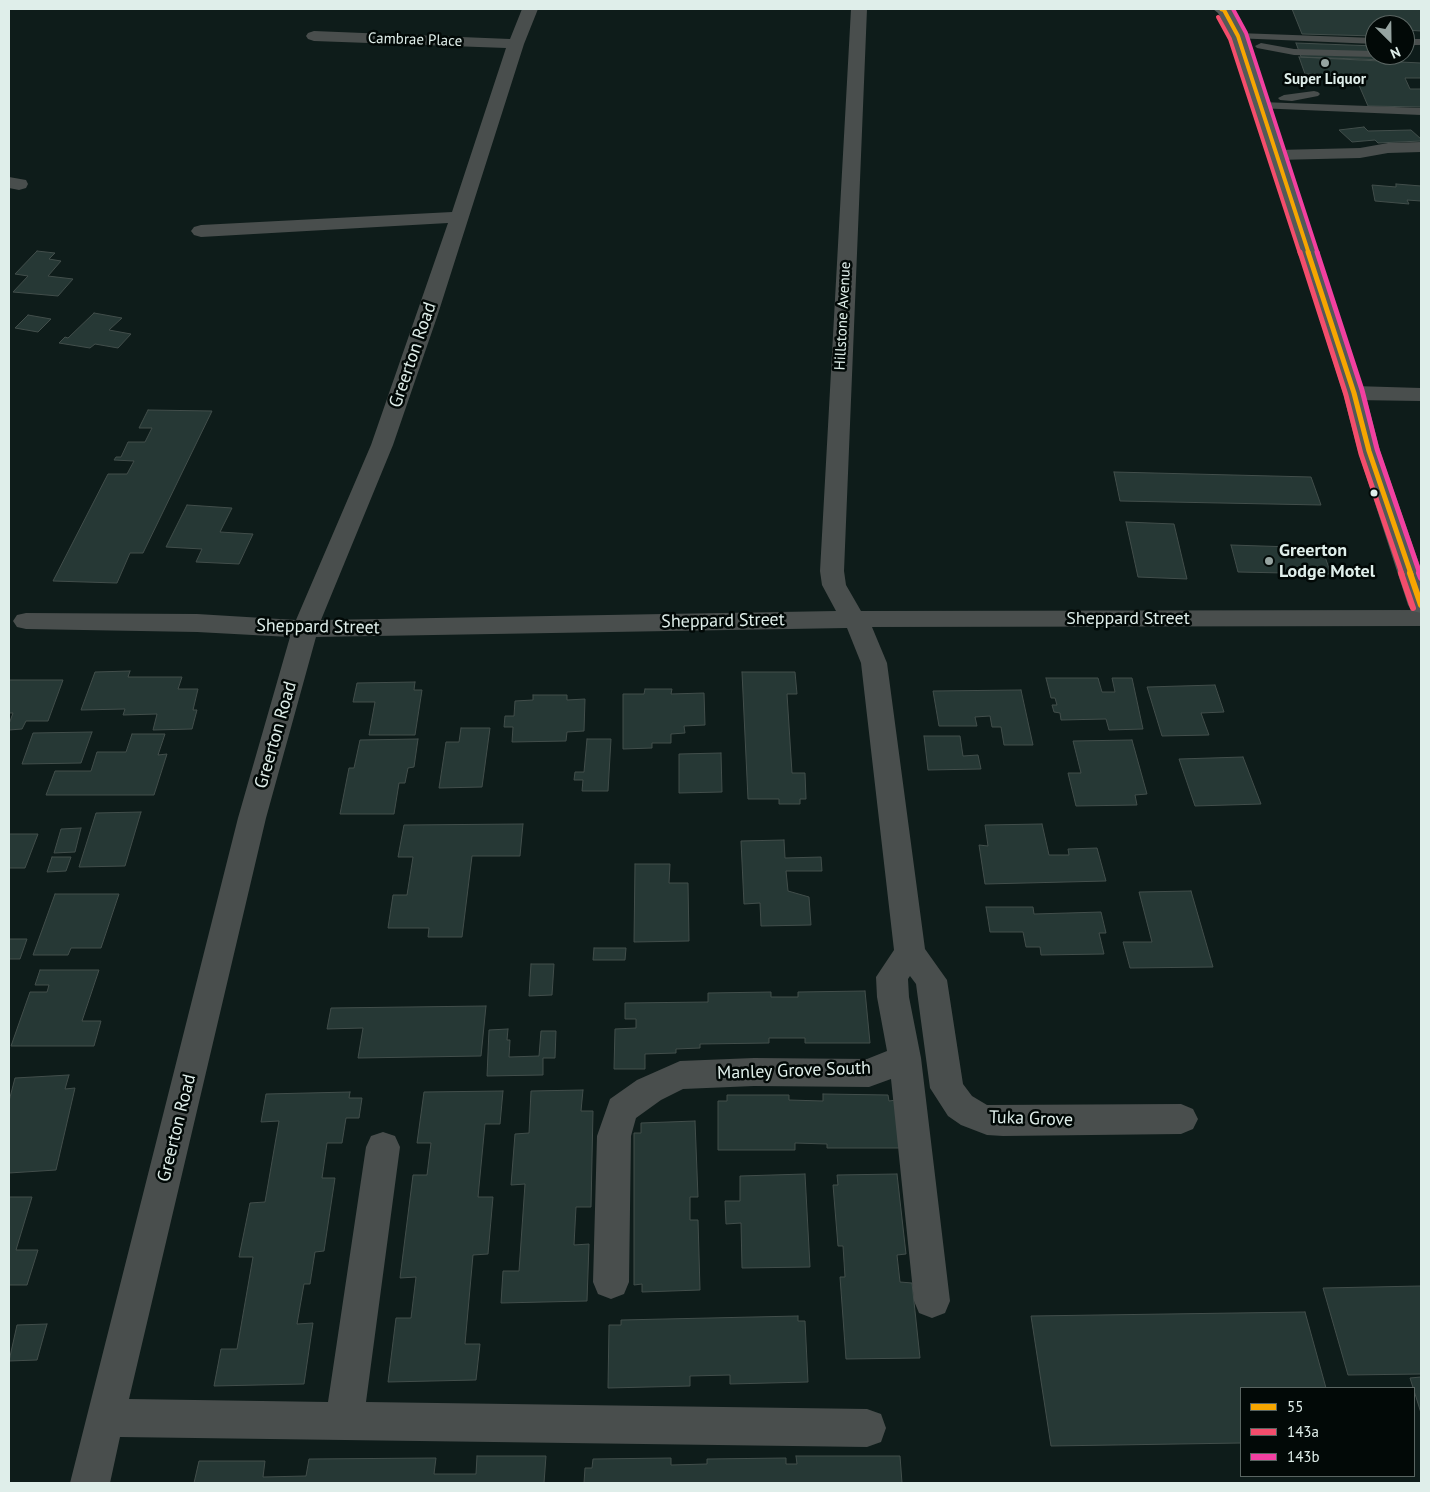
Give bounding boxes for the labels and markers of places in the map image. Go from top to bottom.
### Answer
marker: Super Liquor [1319,57,1331,69]
place label: Super Liquor [1284,71,1366,89]
unlabelled marker [1369,488,1379,498]
place label: Greerton Lodge Motel [1279,540,1375,582]
marker: Greerton Lodge Motel [1263,555,1275,567]

